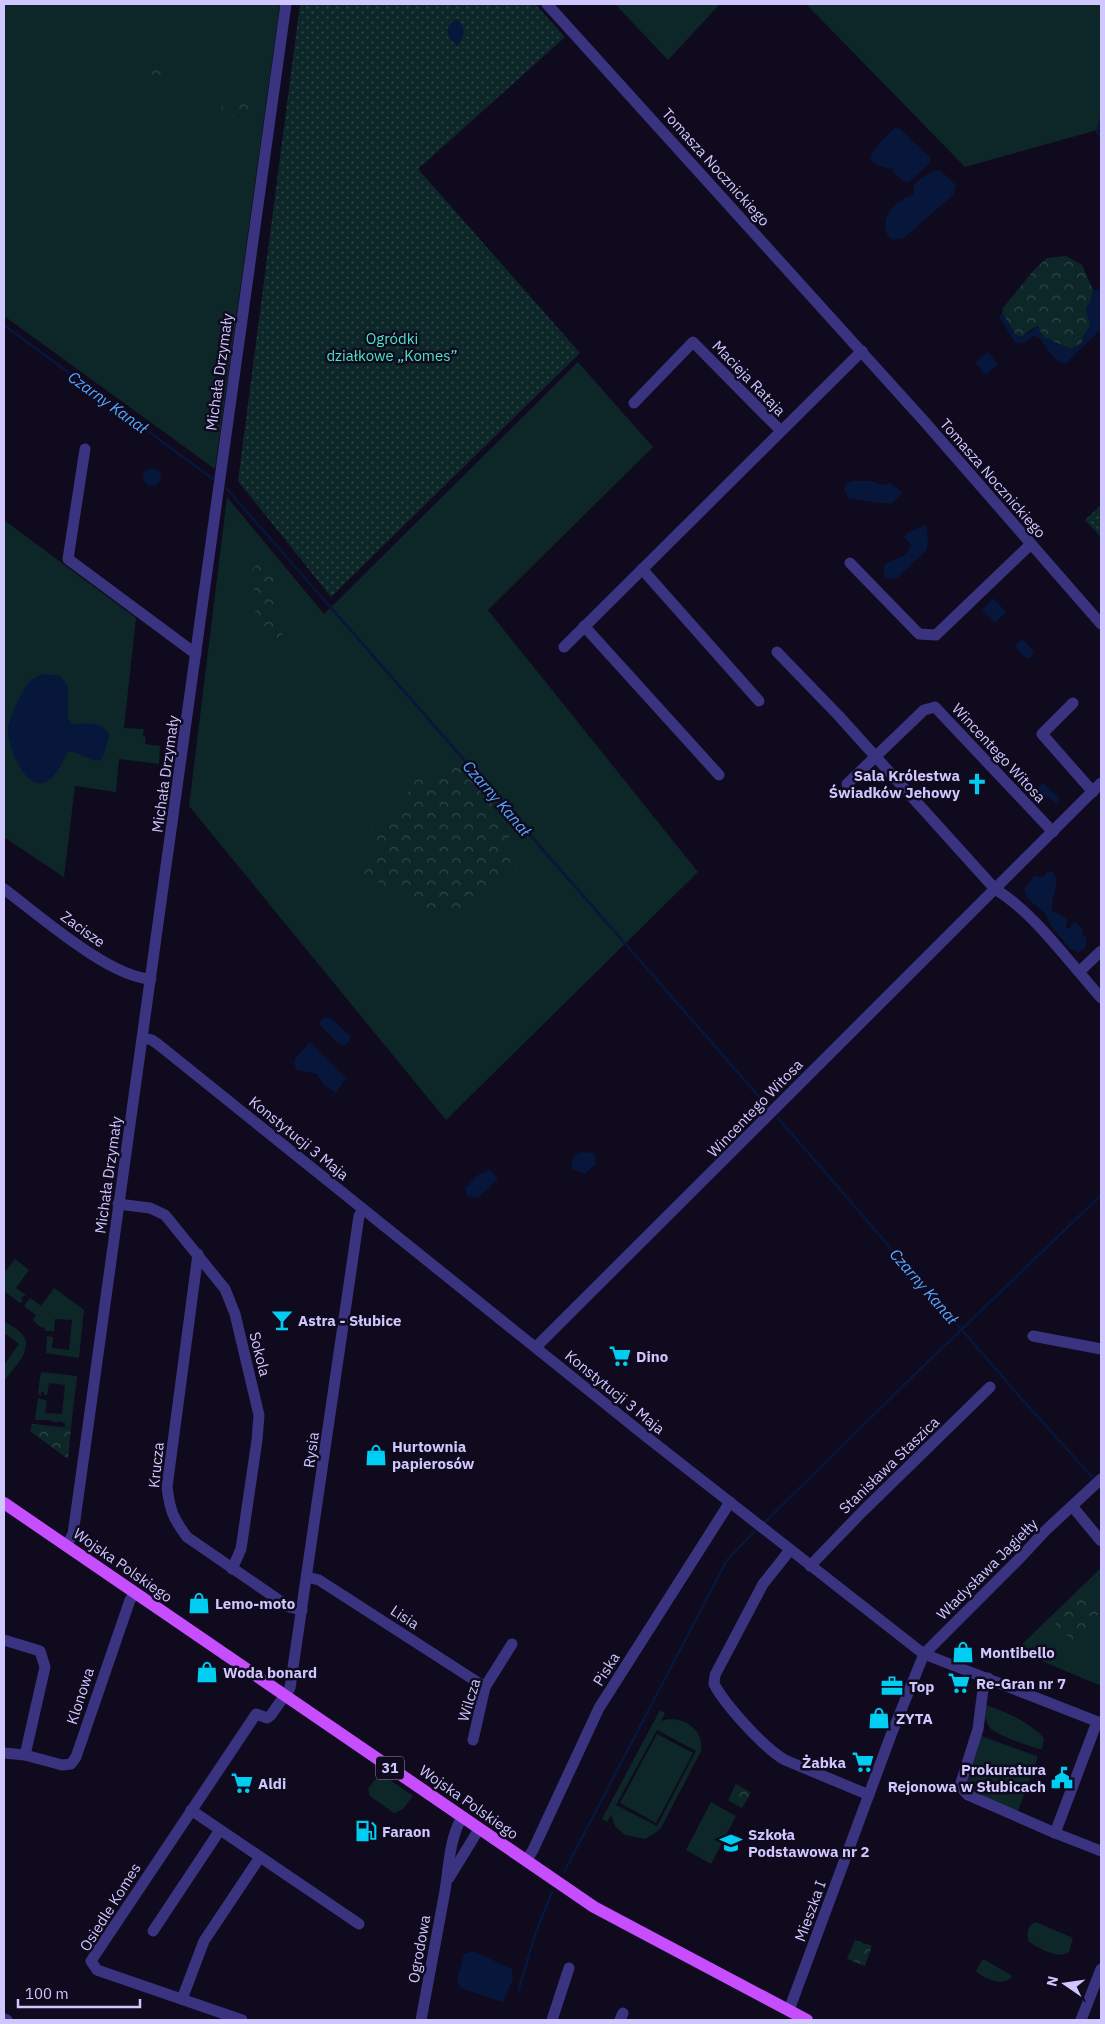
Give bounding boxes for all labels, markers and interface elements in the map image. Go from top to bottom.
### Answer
street label: Tomasza Nocznickiego [658,104,774,230]
street label: Michała Drzymały [201,312,237,432]
park label: Ogródki działkowe „Komes” [326,329,458,365]
street label: Macieja Rataja [708,336,790,420]
water label: Czarny Kanał [64,366,152,438]
street label: Tomasza Nocznickiego [936,414,1050,542]
street label: Wincentego Witosa [948,699,1050,807]
street label: Michała Drzymały [147,714,183,834]
water label: Czarny Kanał [459,756,536,840]
place label: Sala Królestwa Świadków Jehowy [829,766,960,802]
church icon: Sala Królestwa Świadków Jehowy [964,771,990,797]
street label: Zacisze [57,907,109,951]
street label: Wincentego Witosa [703,1055,807,1161]
street label: Konstytucji 3 Maja [245,1092,353,1184]
street label: Michała Drzymały [90,1115,126,1235]
water label: Czarny Kanał [886,1244,963,1328]
bar icon: Astra - Słubice [269,1307,295,1333]
place label: Astra - Słubice [298,1311,402,1330]
street label: Sokola [245,1330,275,1378]
supermarket icon: Dino [607,1343,633,1369]
street label: Konstytucji 3 Maja [561,1346,669,1438]
place label: Dino [636,1347,668,1366]
street label: Stanisława Staszica [835,1412,943,1518]
street label: Rysia [299,1431,323,1469]
place label: Hurtownia papierosów [392,1437,475,1473]
street label: Krucza [144,1441,168,1489]
shop icon: Hurtownia papierosów [363,1442,389,1468]
street label: Władysława Jagiełły [932,1514,1042,1624]
street label: Wojska Polskiego [70,1524,176,1606]
shop icon: Lemo-moto [186,1590,212,1616]
place label: Lemo-moto [215,1594,295,1613]
street label: Lisia [387,1601,423,1633]
shop icon: Montibello [950,1639,976,1665]
place label: Montibello [980,1643,1055,1662]
street label: Piska [588,1649,624,1689]
shop icon: Woda bonard [194,1659,220,1685]
place label: Woda bonard [223,1663,317,1682]
street label: Klonowa [62,1665,98,1727]
supermarket icon: Re-Gran nr 7 [946,1670,972,1696]
office icon: Top [879,1673,905,1699]
place label: Re-Gran nr 7 [976,1674,1066,1693]
street label: Wilcza [454,1676,484,1724]
place label: Top [909,1677,934,1696]
shop icon: ZYTA [866,1705,892,1731]
place label: ZYTA [896,1709,933,1728]
supermarket icon: Żabka [850,1749,876,1775]
place label: Żabka [802,1753,846,1772]
road number: 31 [376,1756,404,1780]
place label: Prokuratura Rejonowa w Słubicach [888,1760,1046,1796]
street label: Wojska Polskiego [416,1761,522,1843]
public building icon: Prokuratura Rejonowa w Słubicach [1049,1765,1075,1791]
supermarket icon: Aldi [229,1770,255,1796]
place label: Aldi [258,1774,286,1793]
fuel station icon: Faraon [353,1818,379,1844]
place label: Faraon [382,1822,431,1841]
place label: Szkoła Podstawowa nr 2 [748,1825,870,1861]
school or university icon: Szkoła Podstawowa nr 2 [718,1830,744,1856]
street label: Osiedle Komes [75,1859,145,1955]
street label: Mieszka I [790,1878,830,1944]
street label: Ogrodowa [404,1913,434,1985]
north arrow [1040,1959,1090,2009]
text: N [1042,1974,1062,1988]
scale bar [18,1976,140,2008]
text: 100 m [25,1984,69,2003]

